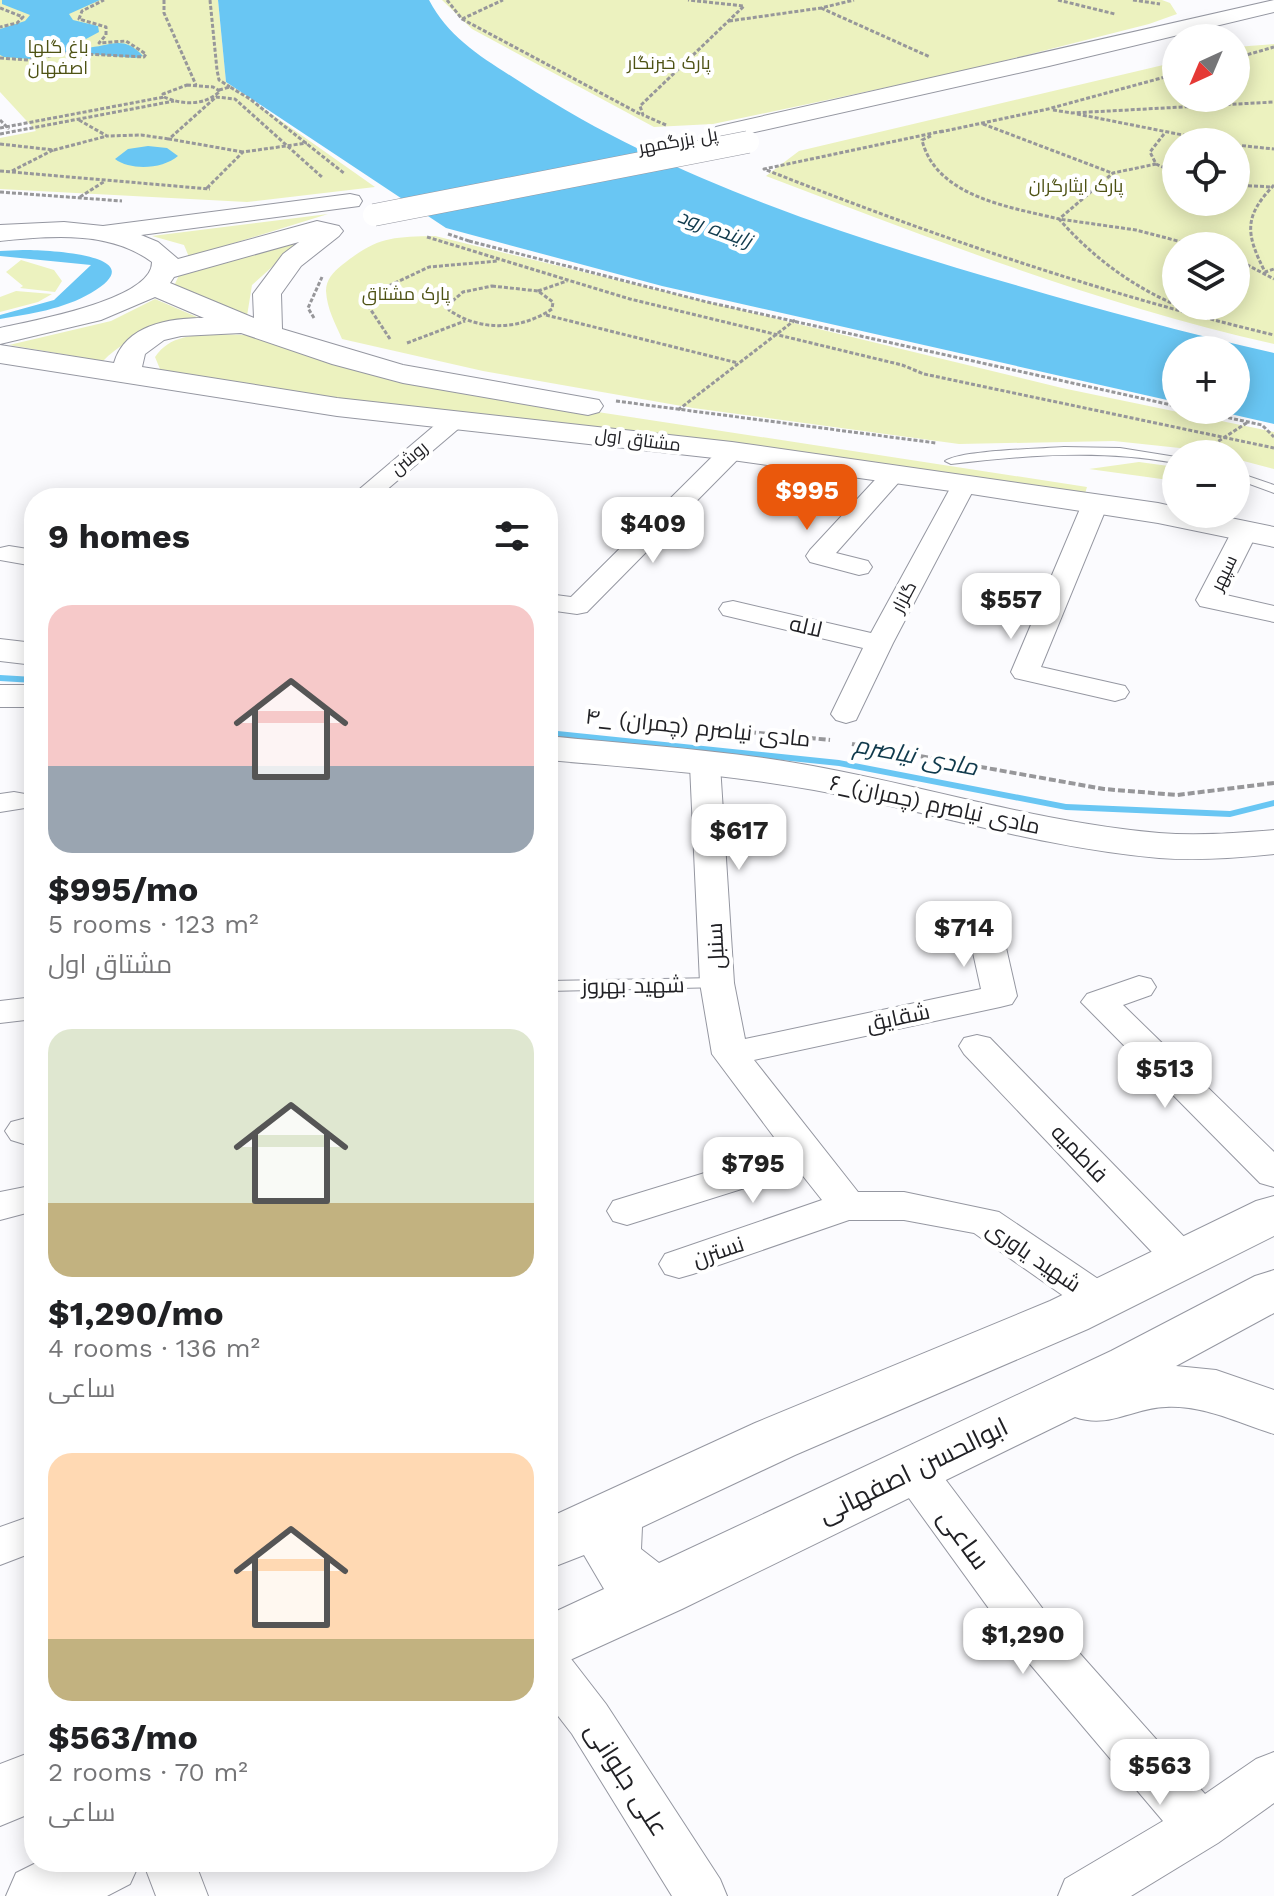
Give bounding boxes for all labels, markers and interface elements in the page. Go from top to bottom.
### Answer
north arrow [1162,24,1250,112]
map controls [1162,24,1250,528]
park label: باغ گلها اصفهان [27,36,89,79]
park label: پارک خبرنگار [626,52,711,75]
street label: پل بزرگمهر [636,123,720,160]
button: locate [1162,128,1250,216]
park label: پارک ایثارگران [1029,175,1123,198]
water label: زاینده رود [675,204,758,253]
button: layers [1162,232,1250,320]
park label: پارک مشتاق [362,283,450,306]
button: + [1162,336,1250,424]
street label: مشتاق اول [594,424,682,457]
street label: روشن [386,436,432,480]
button: − [1162,440,1250,528]
pin: $995 [760,464,854,532]
text: $995 [775,475,839,505]
pin: $409 [606,497,700,565]
text: $409 [620,508,686,538]
icon: filters [490,514,534,558]
text: 9 homes [48,516,190,556]
street label: سپهر [1205,551,1242,596]
pin: $557 [964,573,1058,641]
street label: گلزار [886,577,921,617]
text: $557 [980,584,1042,614]
street label: لاله [787,611,825,642]
icon: home [219,657,363,801]
street label: ۴_ مادی نیاصرم (چمران) [584,703,812,755]
water label: مادی نیاصرم [850,730,981,784]
street label: ۶_مادی نیاصرم (چمران) [827,770,1042,842]
pin: $617 [692,804,786,872]
text: $617 [709,815,769,845]
text: $995/mo [48,869,198,909]
pin: $714 [917,901,1011,969]
text: 5 rooms · 123 m² [48,909,259,939]
text: $714 [934,912,994,942]
street label: سنبل [702,922,730,970]
text: مشتاق اول [48,949,172,979]
street label: شهید بهروز [579,972,685,1000]
street label: شقایق [864,999,932,1037]
pin: $513 [1118,1042,1212,1110]
text: $513 [1136,1053,1194,1083]
icon: home [219,1081,363,1225]
street label: فاطمیه [1046,1119,1113,1187]
pin: $795 [706,1137,800,1205]
text: $795 [721,1148,785,1178]
street label: شهید یاوری [981,1216,1086,1298]
street label: نسترن [689,1231,747,1272]
text: $1,290/mo [48,1293,224,1333]
text: 4 rooms · 136 m² [48,1333,260,1363]
text: ساعی [48,1373,116,1403]
street label: ابوالحسن اصفهانی [813,1411,1013,1530]
street label: ساعی [931,1503,996,1576]
icon: home [219,1505,363,1649]
pin: $1,290 [958,1608,1088,1676]
text: $1,290 [981,1619,1065,1649]
street label: علی جلوانی [578,1716,675,1842]
text: $563/mo [48,1717,198,1757]
pin: $563 [1113,1739,1207,1807]
text: $563 [1128,1750,1192,1780]
text: 2 rooms · 70 m² [48,1757,248,1787]
text: ساعی [48,1797,116,1827]

